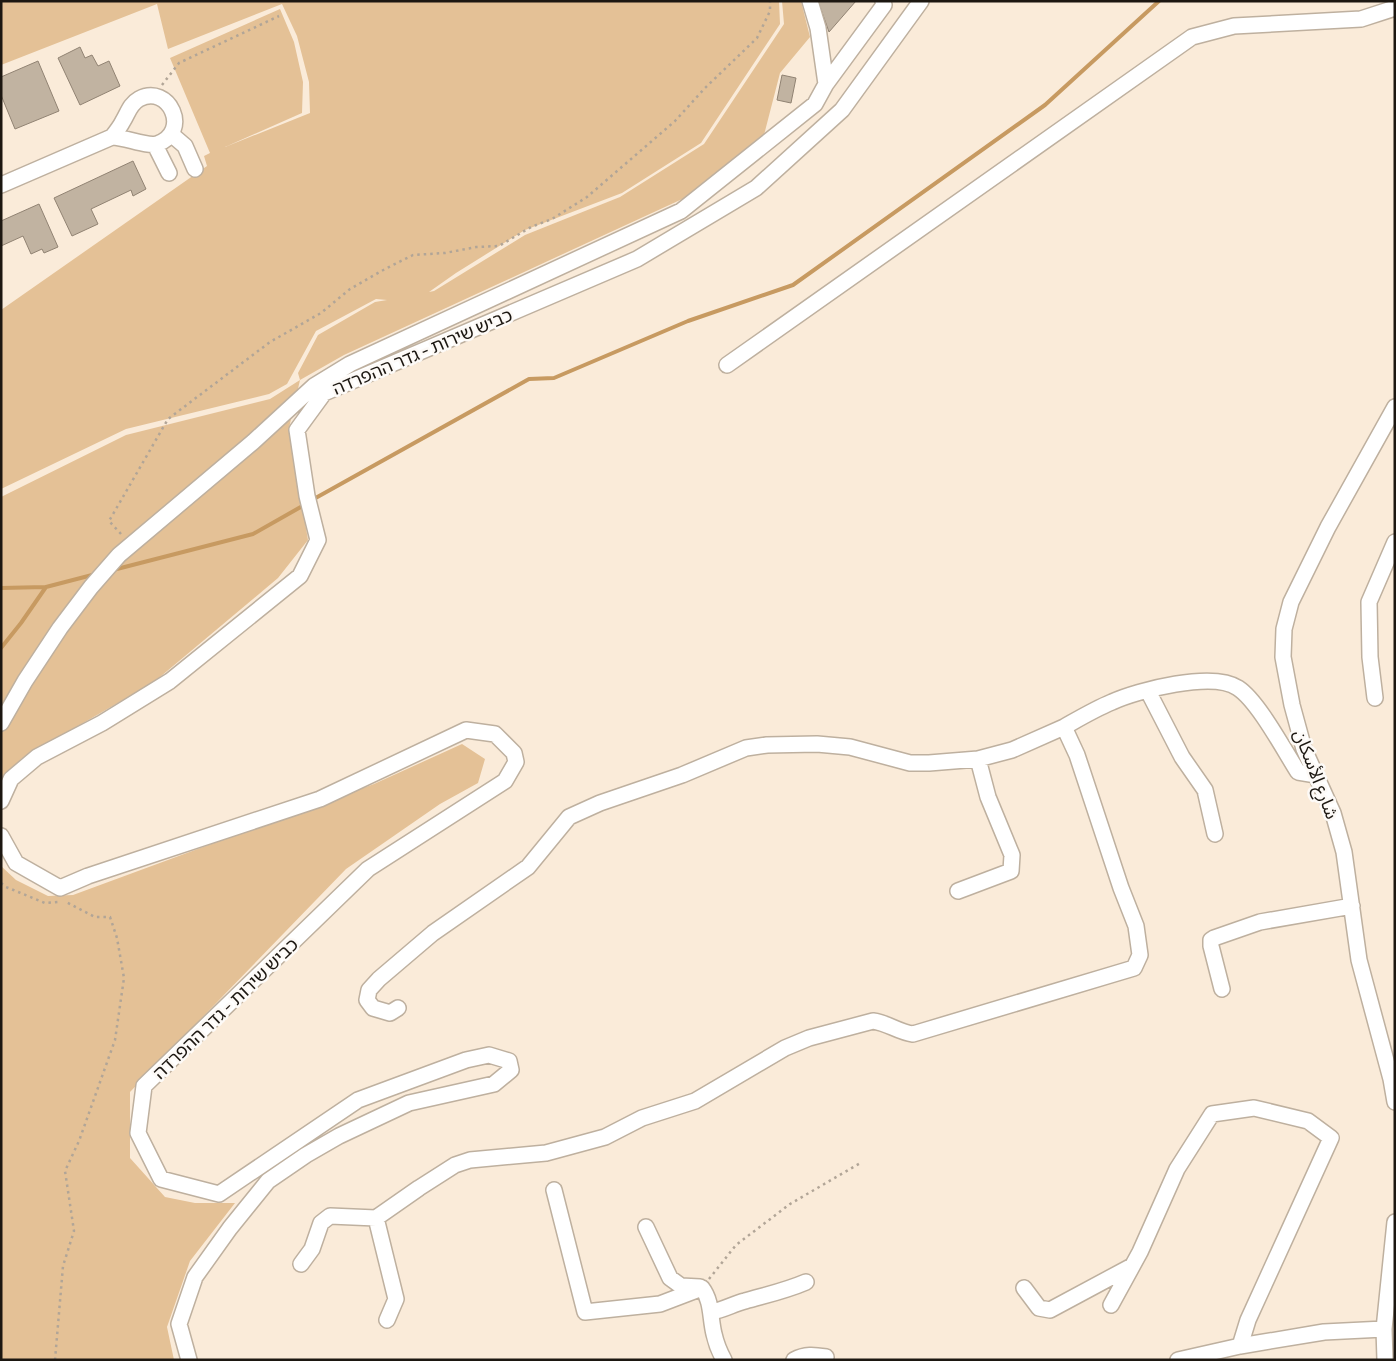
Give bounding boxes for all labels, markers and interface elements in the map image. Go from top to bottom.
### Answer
street label: כביש שירות - גדר ההפרדה [329,303,515,399]
street label: شارع الأسكان [1286,726,1344,823]
street label: כביש שירות - גדר ההפרדה [148,933,302,1083]

